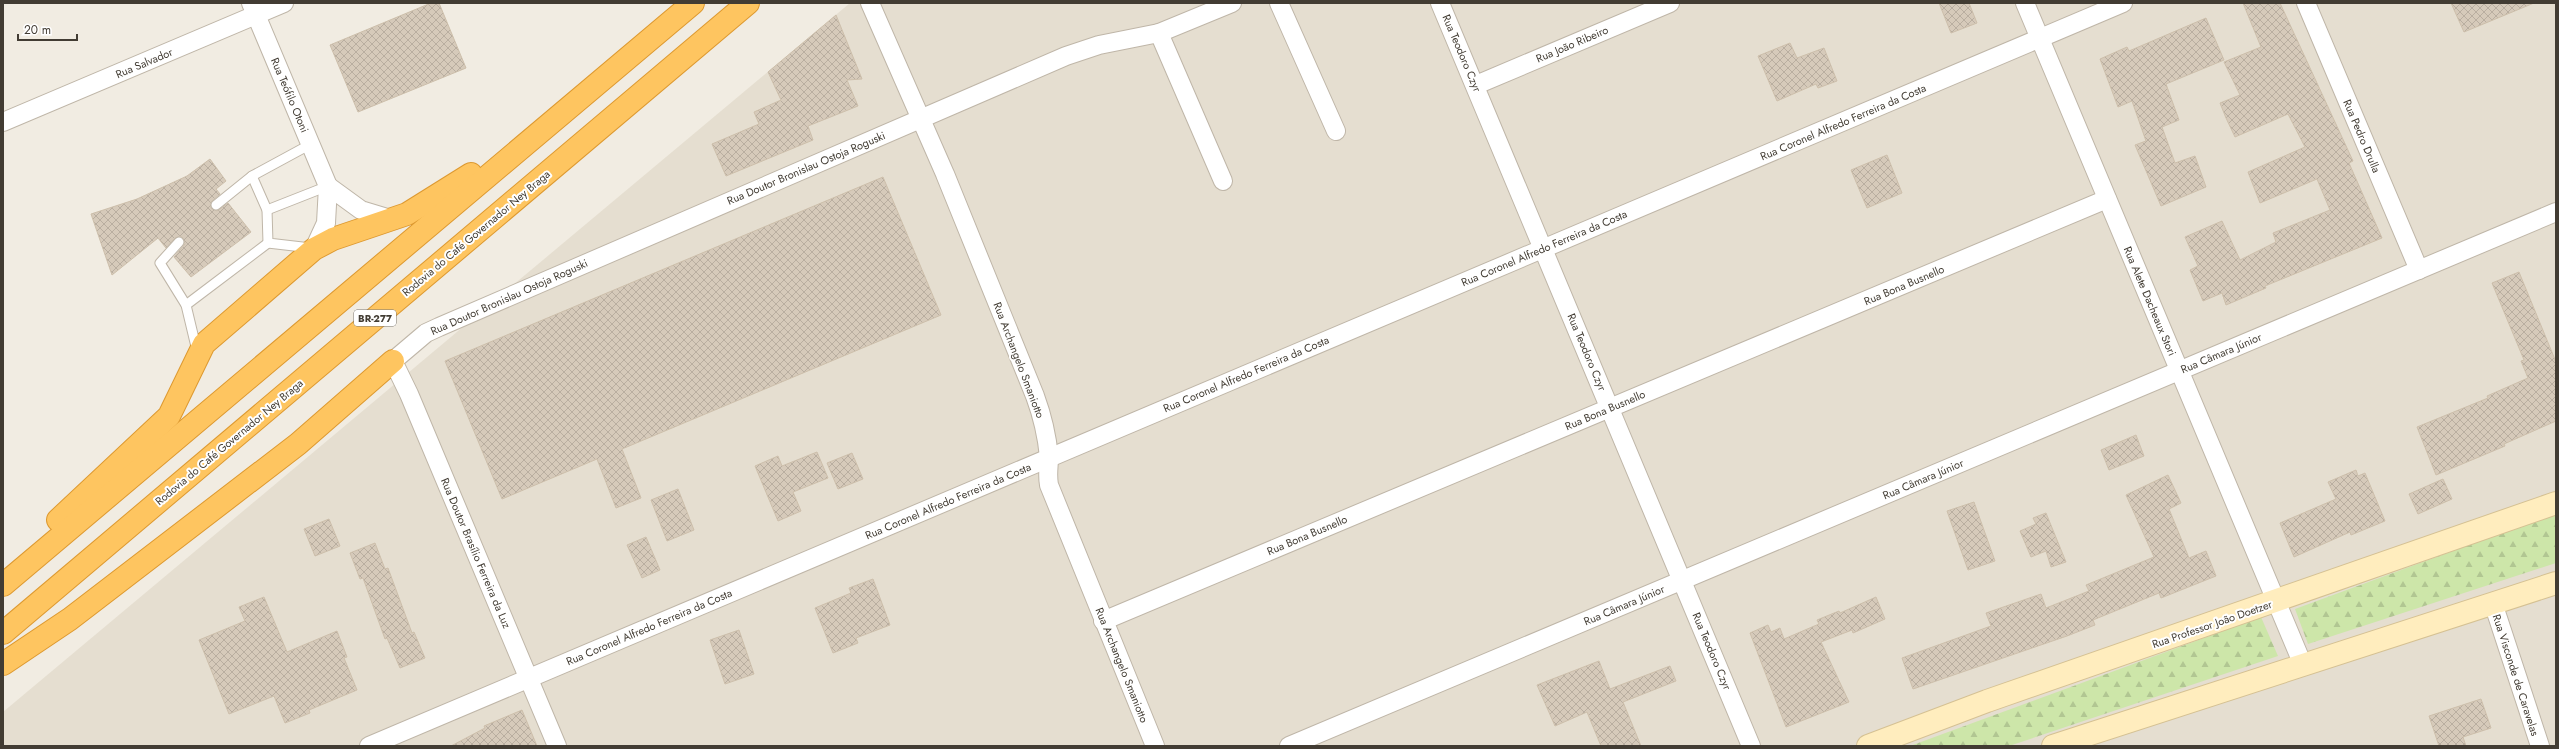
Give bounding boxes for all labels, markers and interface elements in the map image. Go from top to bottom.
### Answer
street label: Rua Teodoro Czyr [1438,12,1486,94]
scale bar [18,16,77,42]
text: 20 m [24,21,51,39]
street label: Rua João Ribeiro [1533,22,1611,66]
street label: Rua Salvador [113,44,175,82]
street label: Rua Teófilo Otoni [267,55,313,135]
street label: Rua Coronel Alfredo Ferreira da Costa [1758,80,1928,164]
street label: Rua Pedro Drulla [2339,97,2385,175]
street label: Rua Doutor Bronislau Ostoja Roguski [724,127,888,209]
street label: Rodovia do Café Governador Ney Braga [399,166,553,300]
street label: Rua Coronel Alfredo Ferreira da Costa [1459,206,1629,290]
street label: Rua Alete Dacheaux Stori [2120,244,2180,358]
street label: Rua Doutor Bronislau Ostoja Roguski [428,255,590,339]
street label: Rua Bona Busnello [1861,261,1947,309]
street label: Rua Archangelo Smaniotto [989,300,1049,420]
road number: BR-277 [354,310,396,326]
street label: Rua Teodoro Czyr [1563,311,1611,393]
street label: Rua Câmara Júnior [2178,329,2264,377]
street label: Rua Coronel Alfredo Ferreira da Costa [1161,332,1331,416]
street label: Rodovia do Café Governador Ney Braga [152,375,306,509]
street label: Rua Bona Busnello [1562,386,1648,434]
street label: Rua Câmara Júnior [1880,455,1966,503]
street label: Rua Coronel Alfredo Ferreira da Costa [863,459,1033,543]
street label: Rua Doutor Brasílio Ferreira da Luz [437,475,515,631]
street label: Rua Bona Busnello [1264,511,1350,559]
street label: Rua Câmara Júnior [1581,581,1667,629]
street label: Rua Coronel Alfredo Ferreira da Costa [564,585,734,669]
street label: Rua Professor João Doetzer [2150,596,2274,652]
street label: Rua Archangelo Smaniotto [1092,605,1152,725]
street label: Rua Teodoro Czyr [1688,610,1736,692]
street label: Rua Visconde de Caravelas [2489,612,2543,738]

